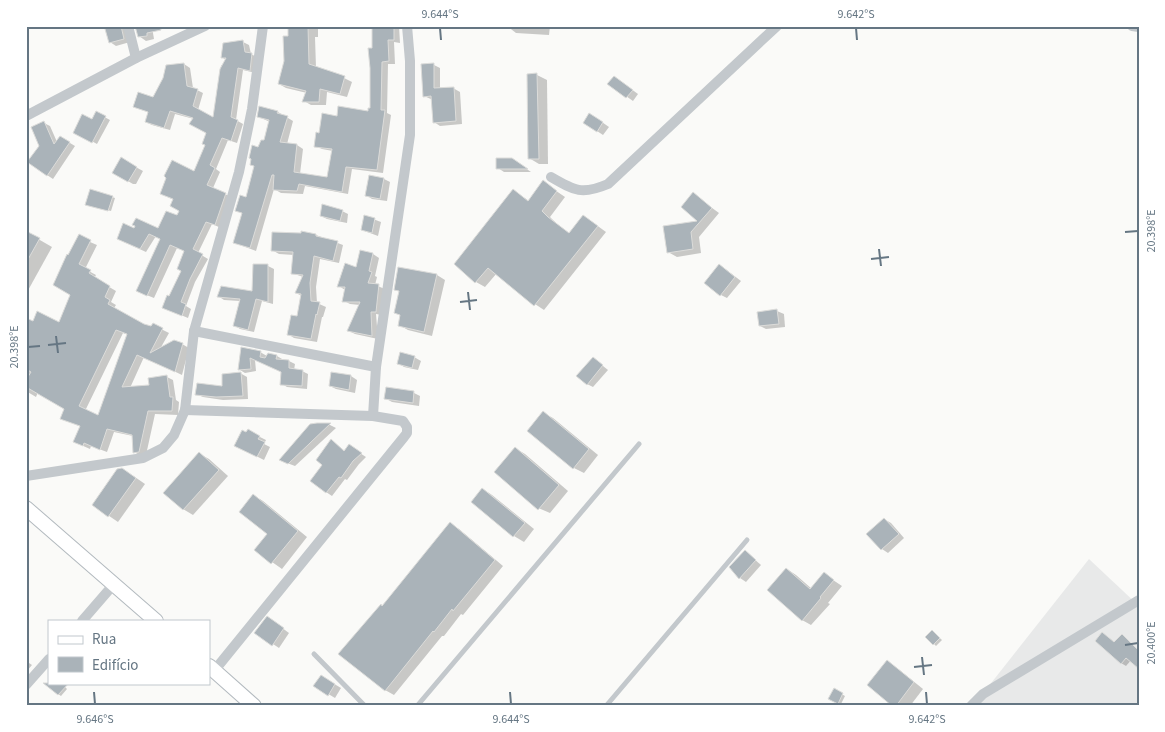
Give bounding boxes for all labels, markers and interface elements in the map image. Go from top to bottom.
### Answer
text: 9.644°S [421,6,459,23]
text: 9.642°S [837,6,875,23]
text: 20.398°E [1143,209,1160,253]
text: 20.398°E [6,325,23,369]
legend [48,620,210,684]
text: 20.400°E [1143,621,1160,665]
text: Rua [92,629,116,650]
text: Edifício [92,655,139,676]
text: 9.646°S [76,711,114,728]
text: 9.644°S [492,711,530,728]
text: 9.642°S [908,711,946,728]

